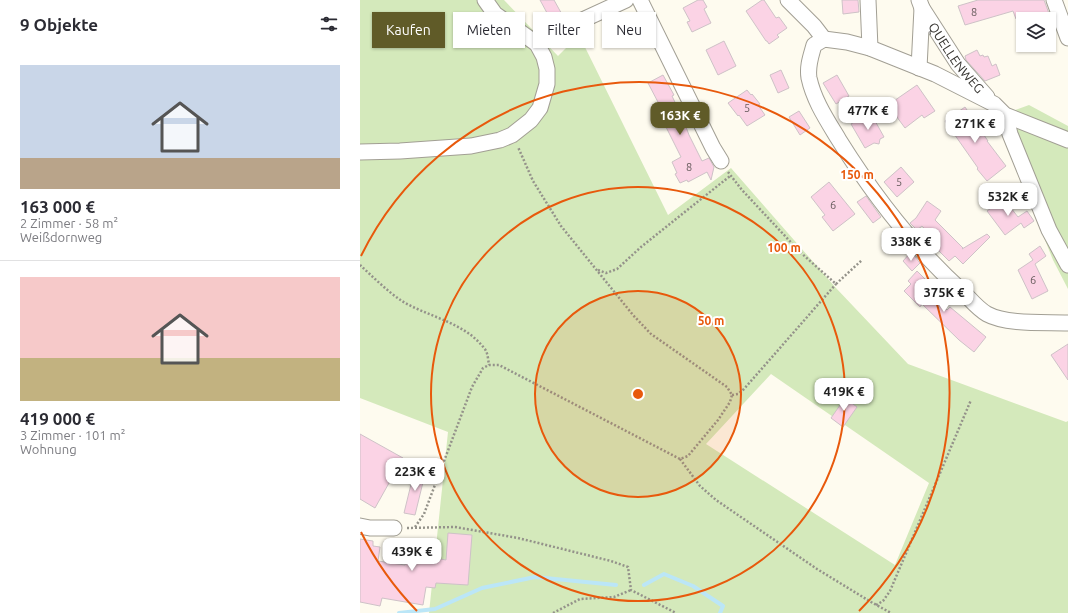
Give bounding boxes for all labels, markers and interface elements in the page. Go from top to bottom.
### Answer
house number: 8 [971,6,977,18]
chip: Kaufen [372,12,445,48]
chip: Mieten [453,12,525,48]
chip: Filter [533,12,594,48]
chip: Neu [602,12,656,48]
map controls [1016,12,1056,52]
button: layers [1016,12,1056,52]
icon: filters [318,13,340,35]
text: 9 Objekte [20,15,98,34]
street label: QUELLENWEG [925,20,987,96]
icon: home [144,91,216,163]
pin: 477K € [835,97,901,131]
pin: 163K € [647,102,713,136]
house number: 5 [744,102,750,114]
text: 477K € [847,103,889,117]
text: 163K € [659,108,701,122]
pin: 271K € [942,110,1008,144]
text: 271K € [954,116,996,130]
house number: 8 [686,161,692,173]
text: 150 m [840,168,874,181]
house number: 5 [896,176,902,188]
pin: 532K € [975,183,1041,217]
text: 532K € [987,189,1029,203]
text: 163 000 € [20,197,95,216]
house number: 6 [830,199,836,211]
text: 2 Zimmer · 58 m² [20,216,118,230]
pin: 338K € [878,228,944,262]
text: Weißdornweg [20,230,102,244]
text: 338K € [890,234,932,248]
text: 100 m [767,241,801,254]
house number: 6 [1030,274,1036,286]
pin: 375K € [911,279,977,313]
text: 375K € [923,285,965,299]
icon: home [144,303,216,375]
text: 50 m [698,314,724,327]
pin: 419K € [811,378,877,412]
text: 419K € [823,384,865,398]
centre of rings [631,387,645,401]
text: 419 000 € [20,409,95,428]
text: 3 Zimmer · 101 m² [20,428,126,442]
text: Wohnung [20,442,77,456]
pin: 223K € [382,458,448,492]
text: 223K € [394,464,436,478]
pin: 439K € [379,538,445,572]
text: 439K € [391,544,433,558]

